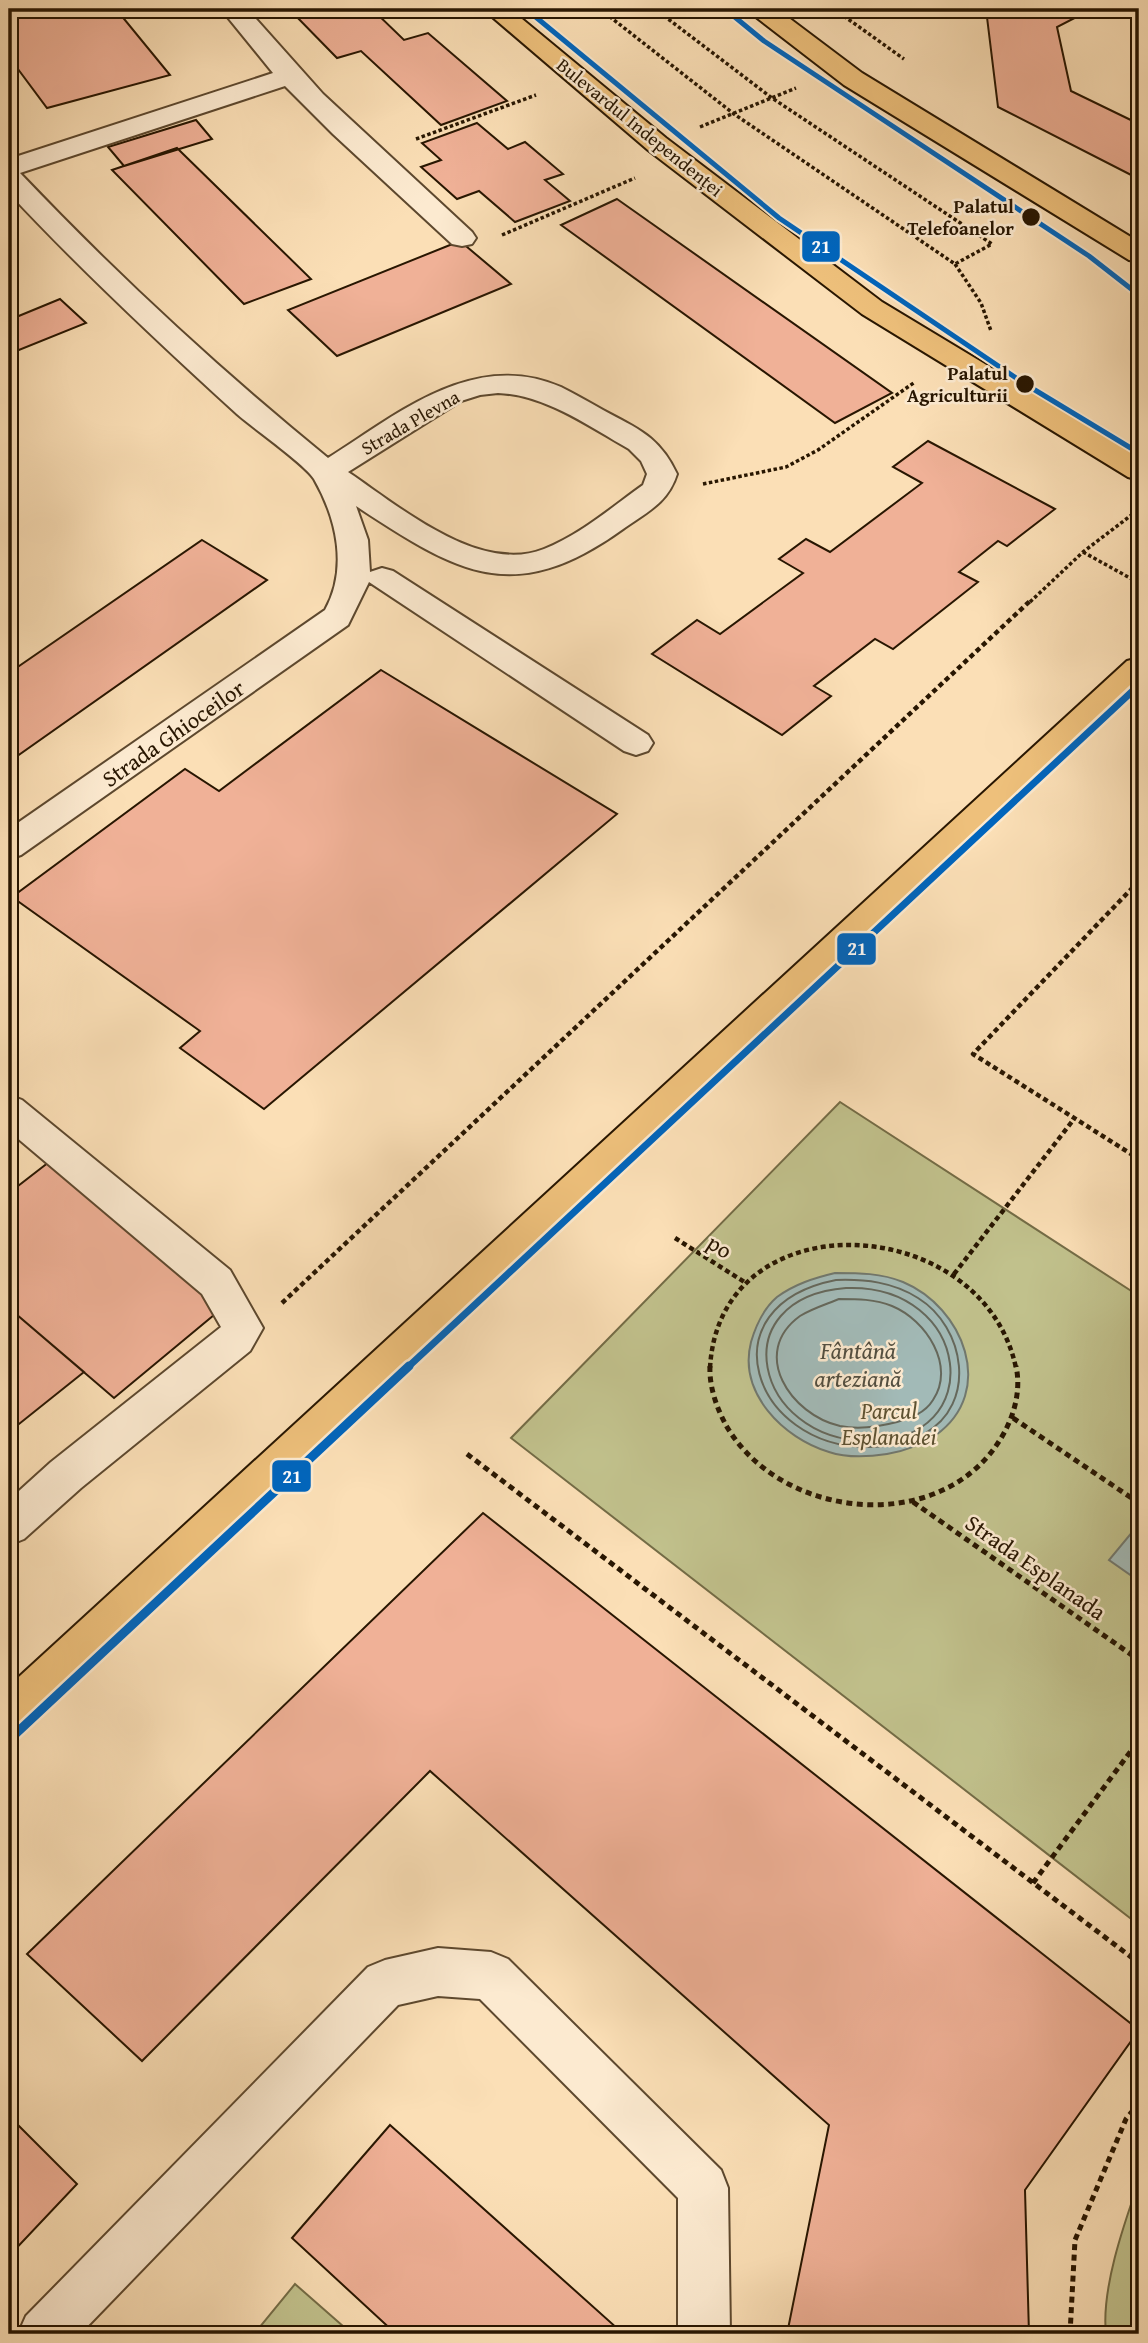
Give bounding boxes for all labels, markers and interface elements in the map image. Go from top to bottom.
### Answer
street label: Bulevardul Independenței [551,51,729,203]
place label: Palatul Telefoanelor [907,192,1014,242]
marker: Palatul Telefoanelor [1020,206,1042,228]
line badge: 21 [801,230,841,263]
text: 21 [811,232,831,260]
place label: Palatul Agriculturii [907,359,1008,409]
marker: Palatul Agriculturii [1014,373,1036,395]
street label: Strada Plevna [356,382,464,461]
street label: Strada Ghioceilor [95,671,251,795]
line badge: 21 [836,932,877,966]
text: 21 [847,934,867,962]
street label: po [701,1226,739,1266]
water label: Fântână arteziană [815,1333,901,1396]
park label: Parcul Esplanadei [841,1394,937,1453]
line badge: 21 [271,1459,312,1493]
text: 21 [282,1462,302,1490]
street label: Strada Esplanada [959,1506,1113,1628]

